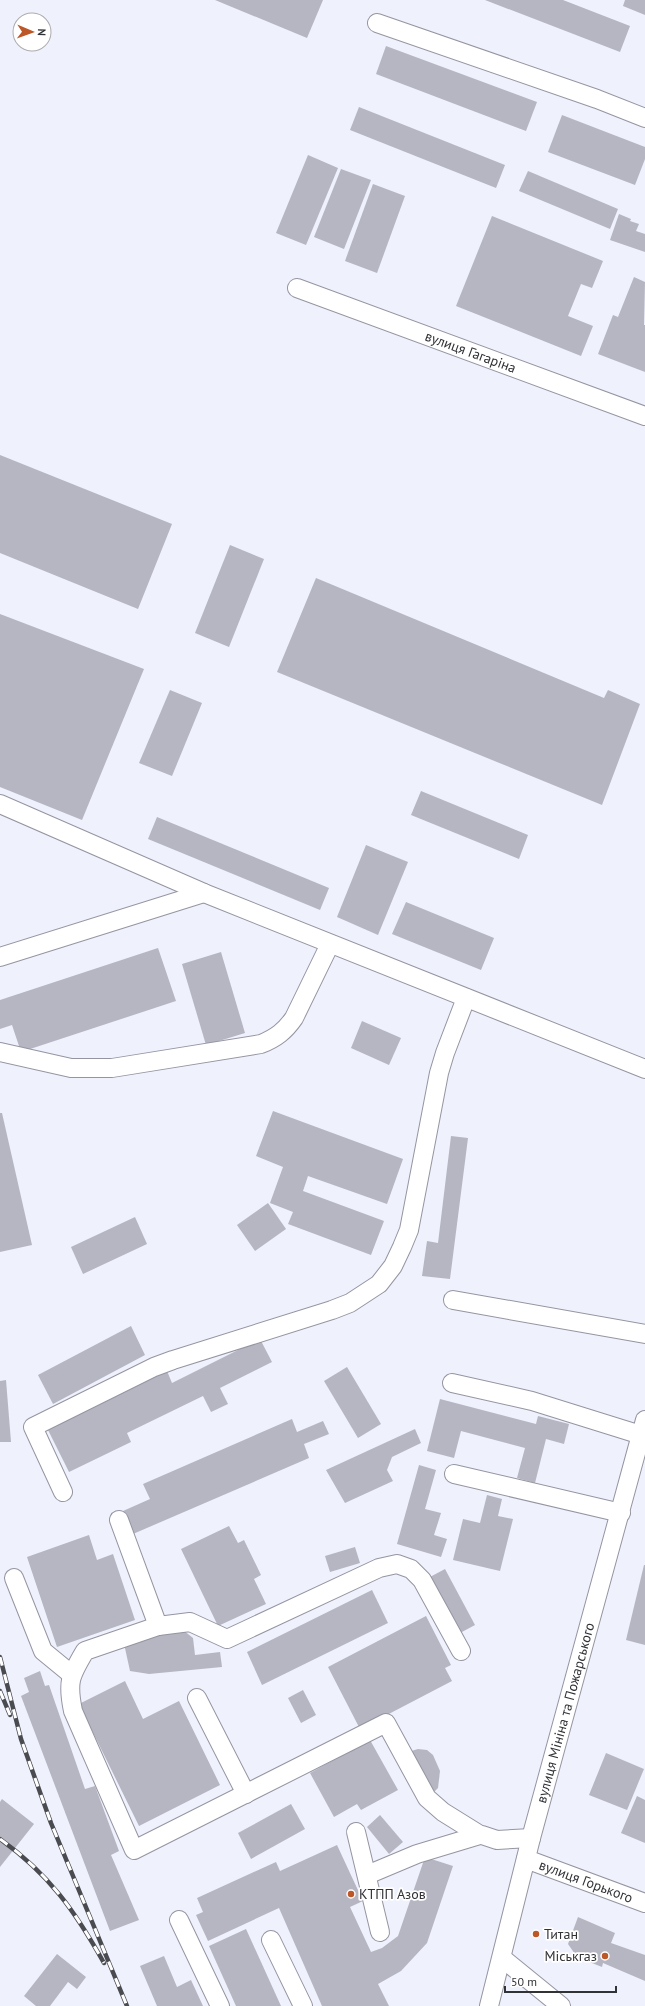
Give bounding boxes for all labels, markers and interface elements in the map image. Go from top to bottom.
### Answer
north arrow [12,12,52,52]
text: N [35,28,49,36]
street label: вулиця Гагаріна [423,327,519,377]
street label: вулиця Мініна та Пожарського [532,1621,598,1805]
street label: вулиця Горького [537,1856,636,1907]
place label: КТПП Азов [359,1885,426,1903]
marker: КТПП Азов [346,1889,356,1899]
place label: Титан [544,1925,578,1943]
marker: Титан [531,1929,541,1939]
place label: Міськгаз [544,1947,597,1965]
marker: Міськгаз [600,1951,610,1961]
scale bar [505,1968,616,1994]
text: 50 m [511,1974,537,1989]

